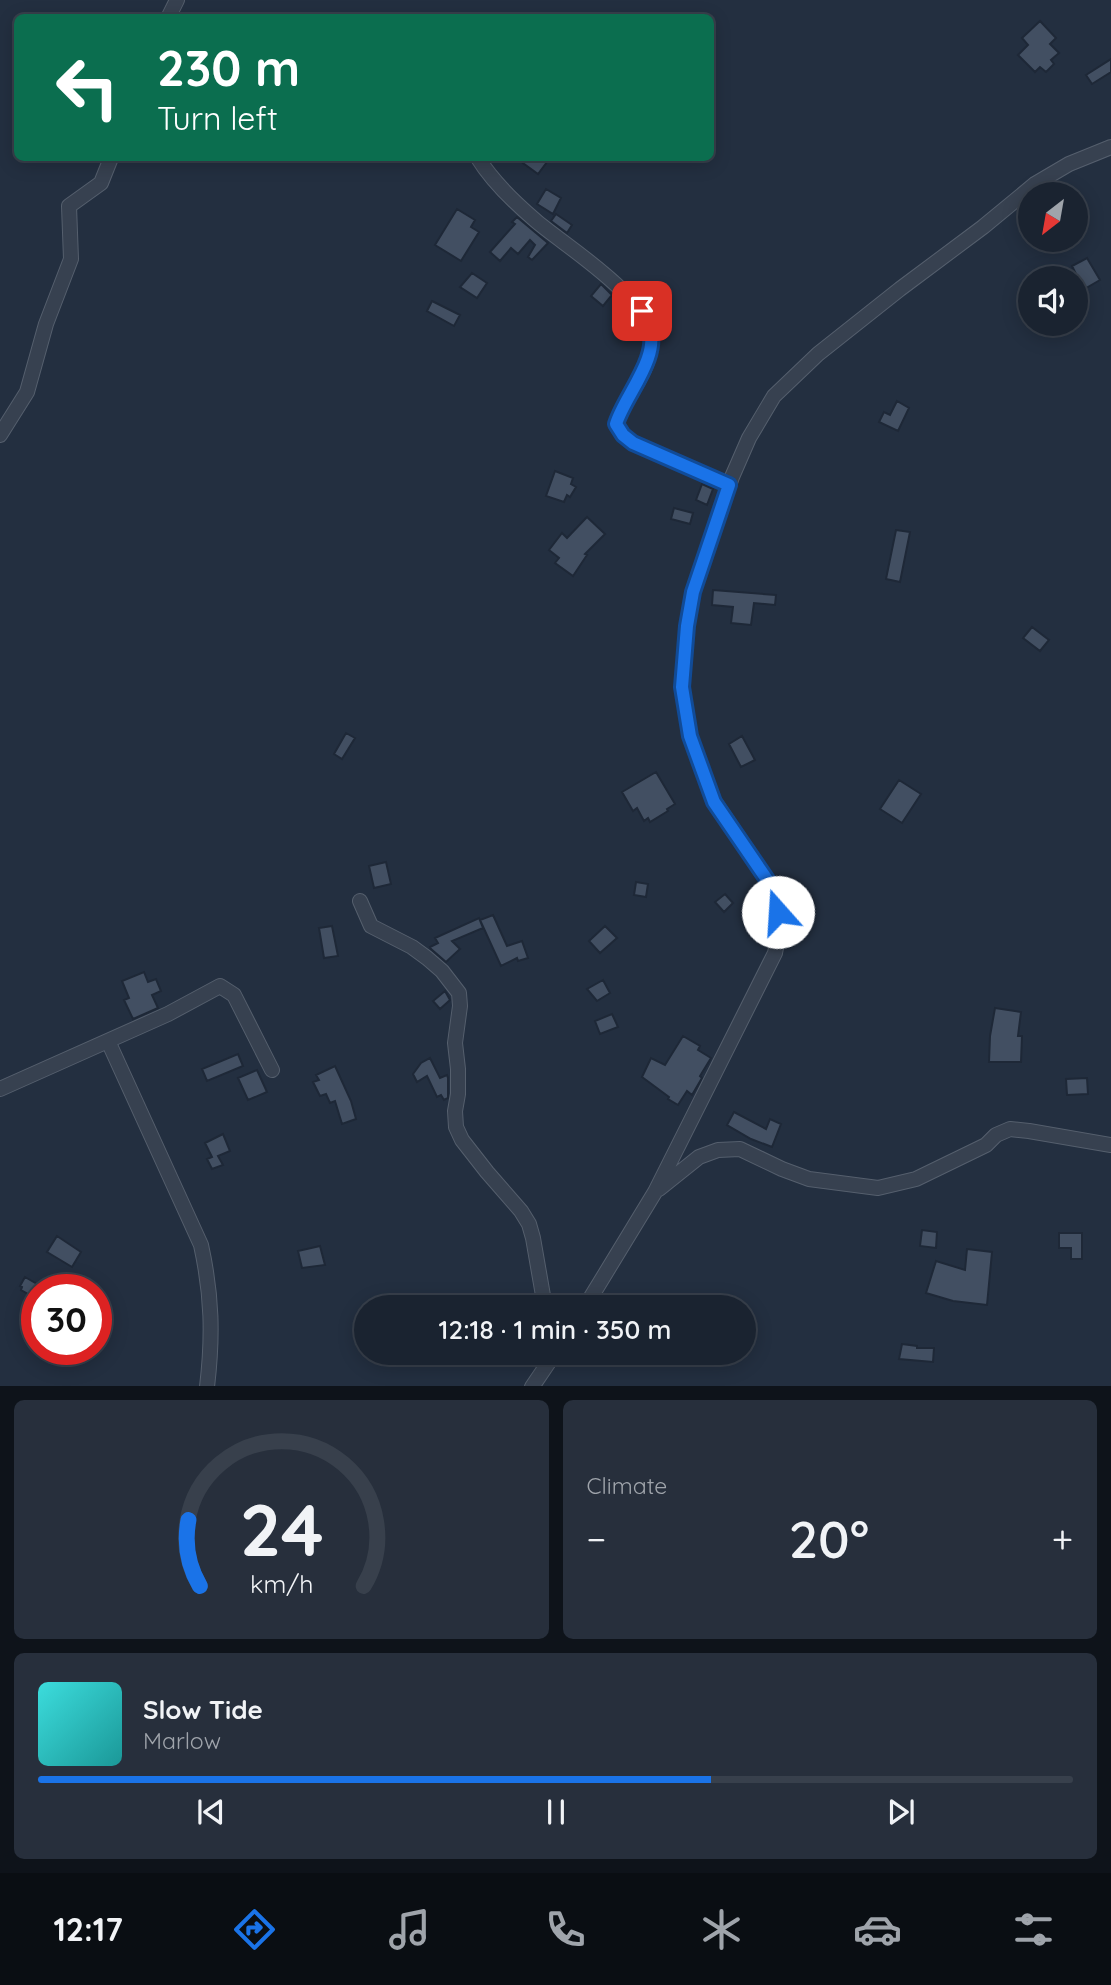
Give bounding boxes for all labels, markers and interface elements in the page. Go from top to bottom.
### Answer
text: 230 m [157,37,300,98]
icon: left [42,42,133,133]
text: Turn left [157,98,278,138]
north arrow [1018,182,1088,252]
map controls [1018,182,1088,336]
button: sound [1018,266,1088,336]
pin [612,281,672,341]
icon: arrive [623,292,661,330]
position arrow [741,875,815,949]
speed limit sign: 30 [21,1274,112,1365]
text: 12:18 · 1 min · 350 m [439,1313,671,1346]
text: Climate [587,1471,667,1500]
text: 24 [239,1483,323,1574]
text: 20° [789,1506,869,1571]
text: − [587,1515,606,1563]
text: + [1052,1515,1073,1563]
text: km/h [250,1567,313,1598]
text: Slow Tide [143,1693,263,1726]
text: Marlow [143,1726,221,1755]
icon: previous [192,1793,230,1831]
icon: pause [537,1793,575,1831]
icon: next [882,1793,920,1831]
icon: directions [230,1905,279,1954]
icon: music [385,1905,434,1954]
icon: phone [541,1905,590,1954]
icon: climate [697,1905,746,1954]
icon: car [853,1905,902,1954]
icon: filters [1009,1905,1058,1954]
text: 12:17 [53,1909,123,1949]

